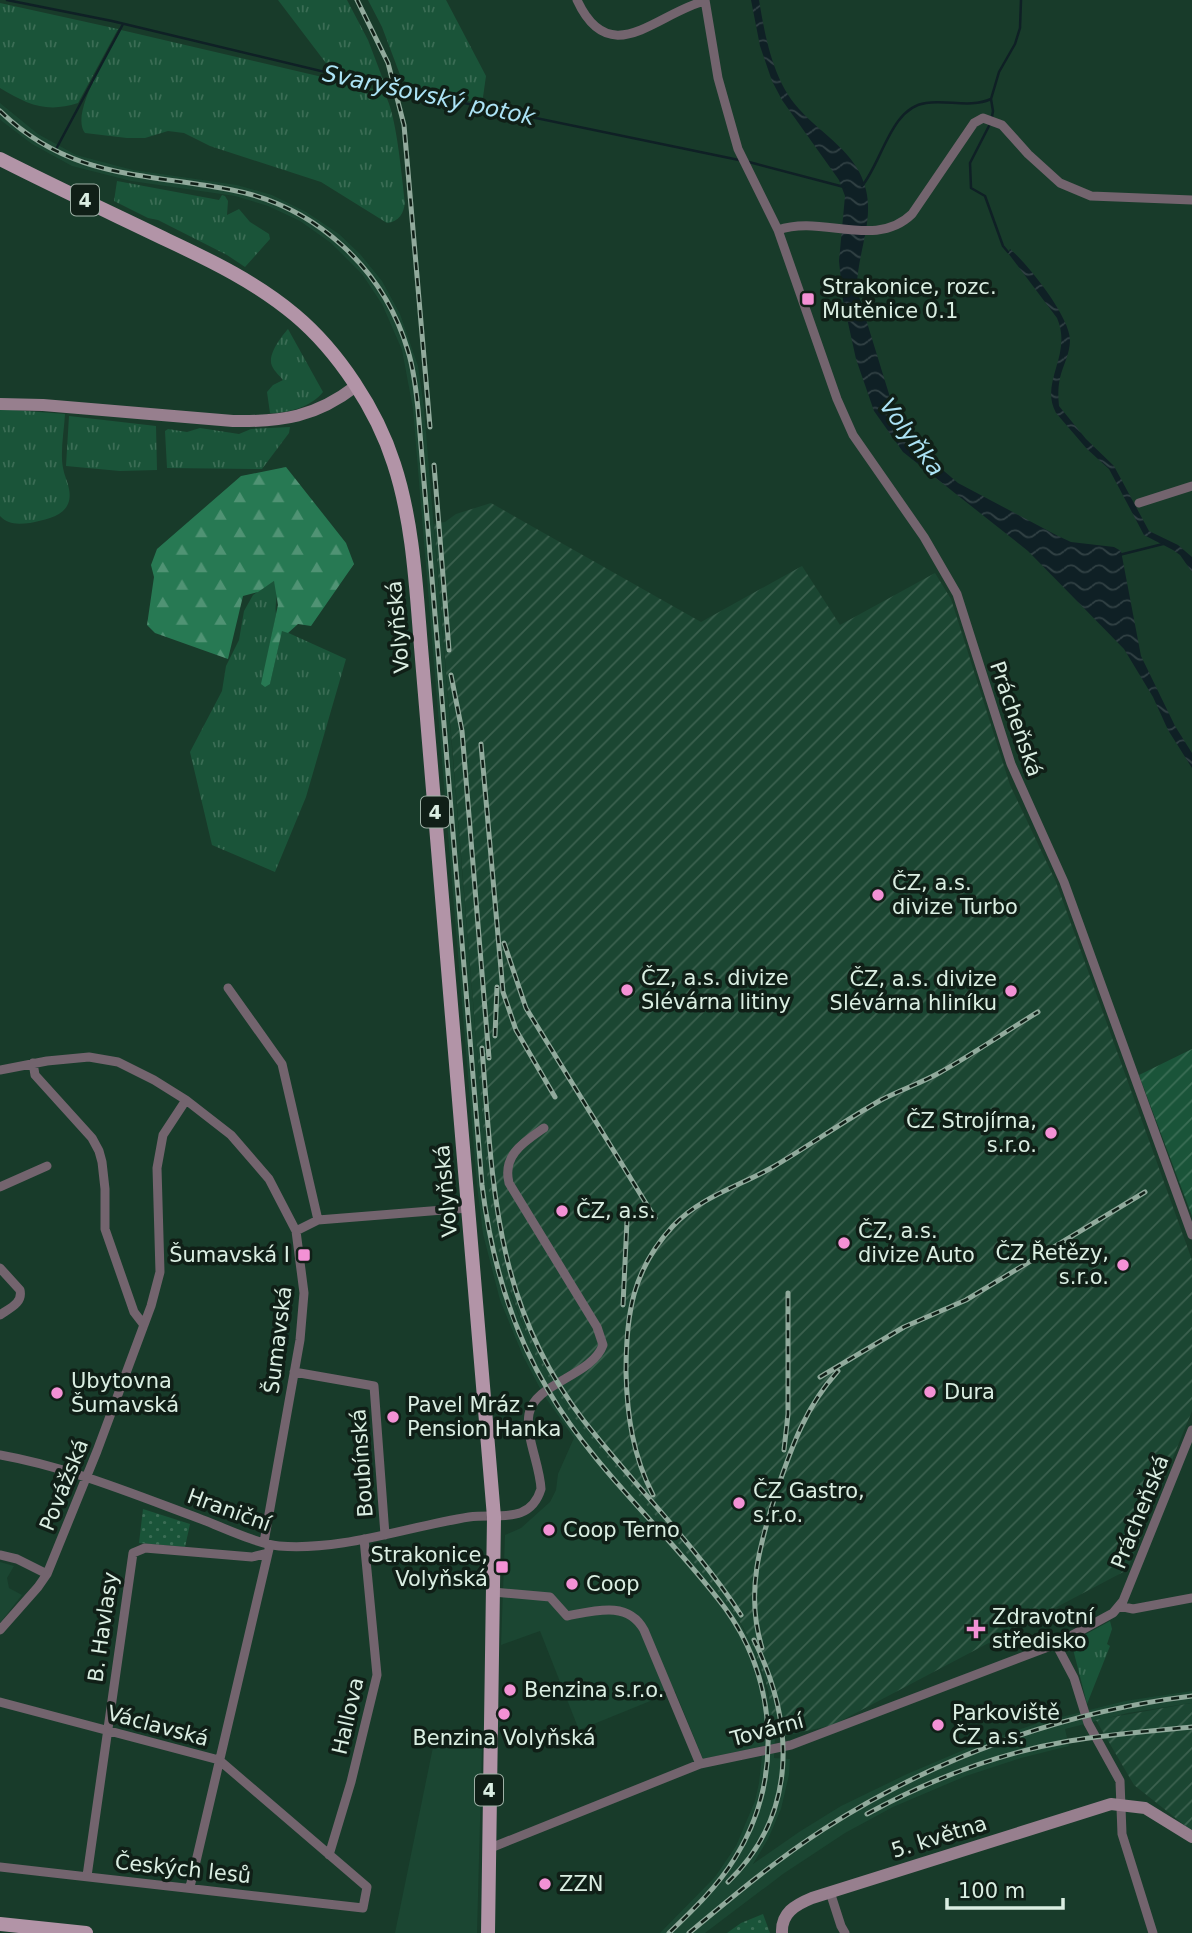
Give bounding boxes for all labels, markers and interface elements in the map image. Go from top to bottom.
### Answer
water label: Svaryšovský potok [320,60,539,131]
road number: 4 [71,184,99,216]
place label: Strakonice, rozc. Mutěnice 0.1 [822,275,997,323]
marker: Strakonice, rozc. Mutěnice 0.1 [800,291,816,307]
water label: Volyňka [874,393,950,481]
street label: Volyňská [382,580,414,674]
street label: Prácheňská [985,658,1047,780]
road number: 4 [421,796,449,828]
place label: ČZ, a.s. divize Turbo [892,870,1018,919]
marker: ČZ, a.s. divize Turbo [870,887,886,903]
place label: ČZ, a.s. divize Slévárna litiny [641,965,791,1014]
place label: ČZ, a.s. divize Slévárna hliníku [830,966,997,1015]
marker: ČZ, a.s. divize Slévárna litiny [619,982,635,998]
marker: ČZ, a.s. divize Slévárna hliníku [1003,983,1019,999]
place label: ČZ Strojírna, s.r.o. [906,1108,1037,1157]
marker: ČZ Strojírna, s.r.o. [1043,1125,1059,1141]
street label: Volyňská [430,1144,462,1238]
place label: ČZ, a.s. [576,1198,656,1223]
marker: ČZ, a.s. [554,1203,570,1219]
place label: ČZ, a.s. divize Auto [858,1218,975,1267]
marker: ČZ, a.s. divize Auto [836,1235,852,1251]
place label: ČZ Řetězy, s.r.o. [995,1240,1109,1289]
place label: Šumavská I [169,1242,290,1267]
marker: Šumavská I [296,1247,312,1263]
marker: ČZ Řetězy, s.r.o. [1115,1257,1131,1273]
street label: Šumavská [259,1285,296,1395]
place label: Ubytovna Šumavská [71,1369,179,1417]
place label: Dura [944,1380,995,1404]
marker: Dura [922,1384,938,1400]
marker: Ubytovna Šumavská [49,1385,65,1401]
place label: Pavel Mráz - Pension Hanka [407,1393,561,1441]
street label: Boubínská [346,1408,378,1518]
marker: Pavel Mráz - Pension Hanka [385,1409,401,1425]
street label: Povážská [35,1436,93,1534]
street label: Prácheňská [1106,1452,1174,1572]
place label: ČZ Gastro, s.r.o. [753,1478,865,1527]
street label: Hraniční [184,1484,275,1537]
marker: ČZ Gastro, s.r.o. [731,1495,747,1511]
place label: Coop Terno [563,1518,680,1542]
marker: Coop Terno [541,1522,557,1538]
place label: Strakonice, Volyňská [370,1543,488,1591]
marker: Strakonice, Volyňská [494,1559,510,1575]
street label: B. Havlasy [83,1570,123,1684]
place label: Coop [586,1572,640,1596]
marker: Coop [564,1576,580,1592]
place label: Zdravotní středisko [992,1605,1095,1653]
marker: Zdravotní středisko [966,1619,986,1639]
street label: Hallova [327,1675,369,1757]
place label: Benzina s.r.o. [524,1678,665,1702]
marker: Benzina s.r.o. [502,1682,518,1698]
street label: Václavská [105,1701,211,1751]
place label: Parkoviště ČZ a.s. [952,1701,1060,1749]
marker: Benzina Volyňská [496,1706,512,1722]
street label: Tovární [727,1708,807,1752]
marker: Parkoviště ČZ a.s. [930,1717,946,1733]
place label: Benzina Volyňská [412,1726,596,1750]
road number: 4 [475,1774,503,1806]
street label: 5. května [888,1811,990,1863]
street label: Českých lesů [114,1849,252,1888]
scale bar [947,1867,1062,1911]
place label: ZZN [559,1872,603,1896]
marker: ZZN [537,1876,553,1892]
text: 100 m [958,1879,1025,1903]

